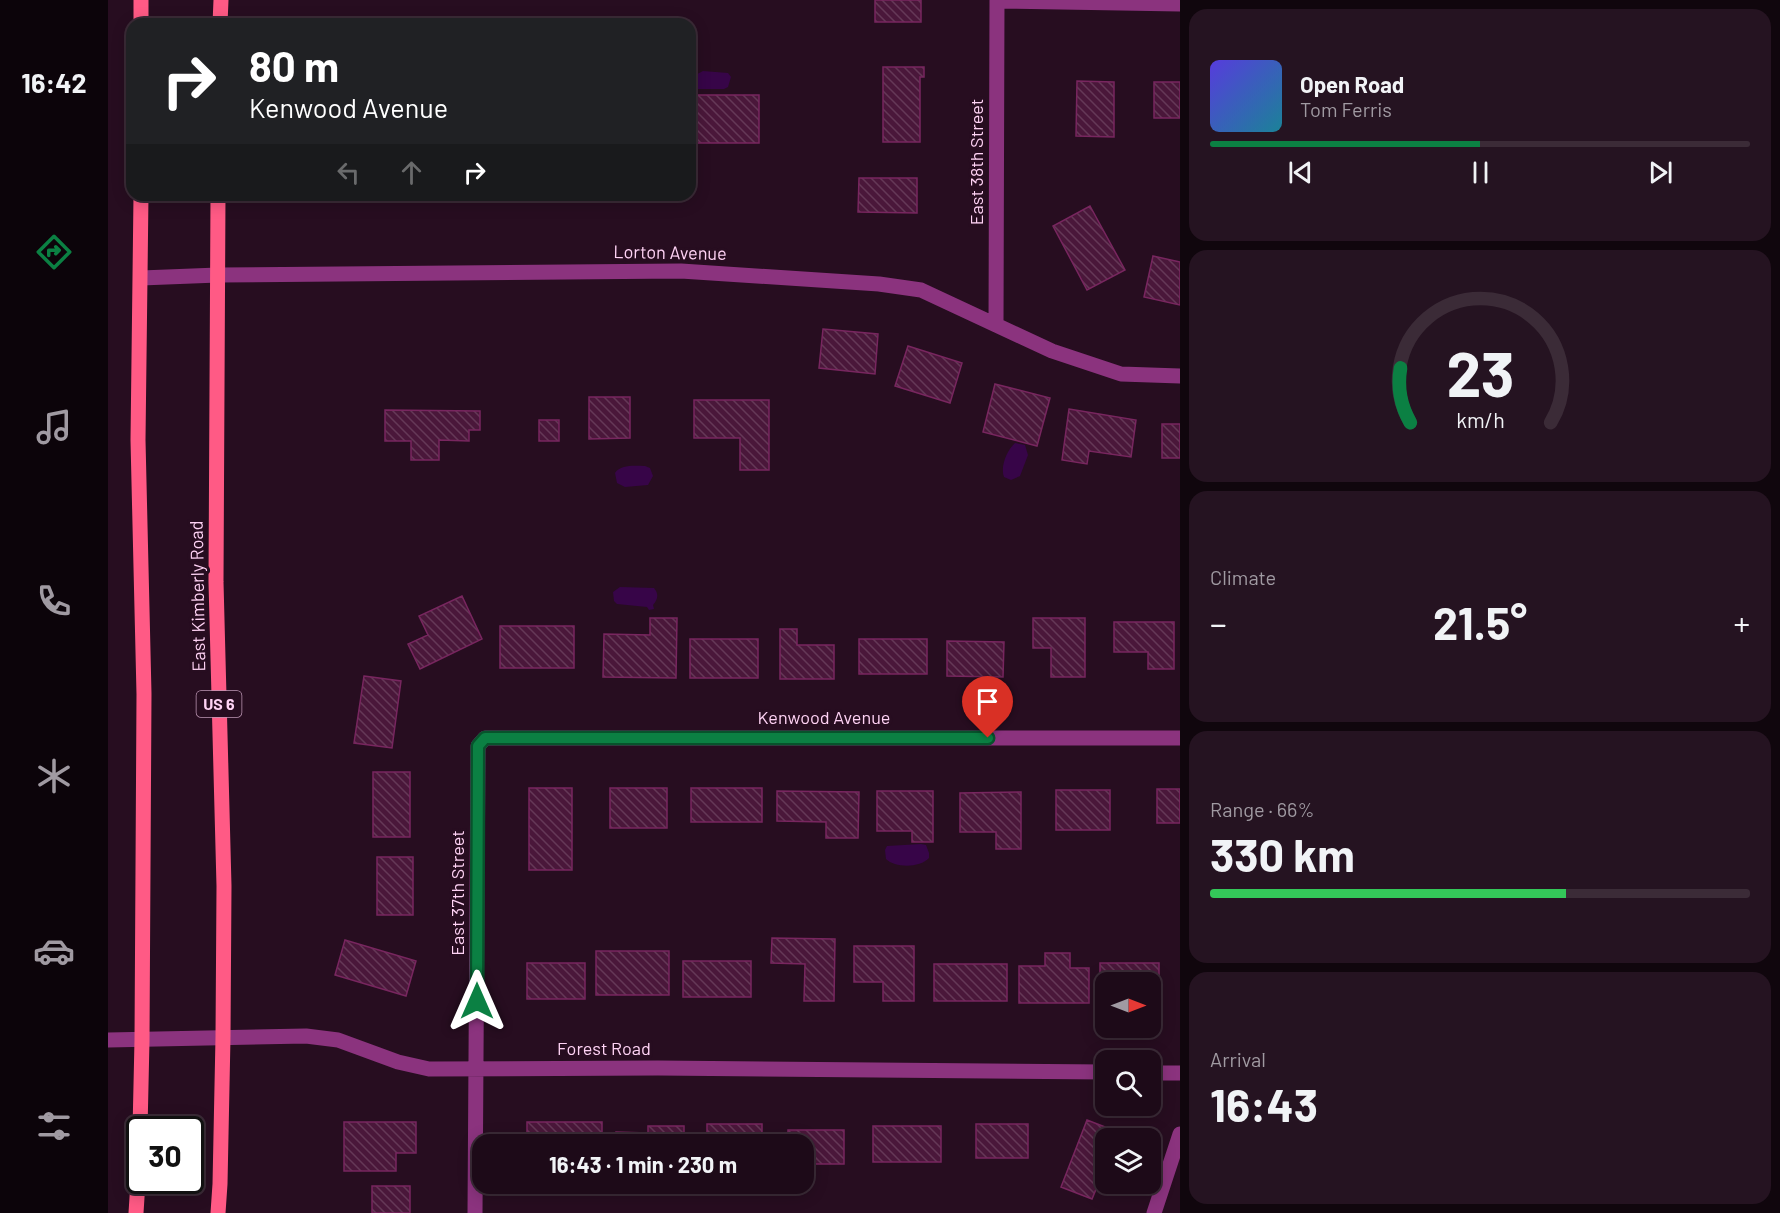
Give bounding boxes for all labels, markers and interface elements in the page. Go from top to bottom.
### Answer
text: 80 m [249,40,339,90]
icon: right [150,42,228,120]
text: 16:42 [21,66,87,98]
text: Open Road [1300,71,1404,97]
text: Kenwood Avenue [249,91,448,123]
text: Tom Ferris [1300,97,1392,121]
street label: East 38th Street [965,99,987,225]
icon: left [332,156,365,189]
icon: ahead [395,156,428,189]
icon: right [458,156,491,189]
icon: previous [1284,156,1317,189]
icon: pause [1464,156,1497,189]
icon: next [1644,156,1677,189]
icon: directions [33,231,75,273]
street label: Lorton Avenue [613,240,727,264]
text: 23 [1446,335,1514,409]
icon: music [33,406,75,448]
text: km/h [1456,407,1504,432]
street label: East Kimberly Road [185,520,209,672]
text: Climate [1210,565,1276,589]
icon: phone [33,580,75,622]
text: 21.5° [1433,595,1527,649]
text: − [1210,603,1227,643]
text: + [1734,603,1750,643]
pin [962,676,1013,738]
icon: arrive [971,685,1004,718]
road number: US 6 [196,691,242,717]
street label: Kenwood Avenue [758,706,890,728]
icon: climate [33,755,75,797]
text: Range · 66% [1210,797,1314,821]
text: 330 km [1210,827,1355,881]
street label: East 37th Street [446,830,468,956]
icon: car [33,930,75,972]
position arrow [445,969,509,1033]
north arrow [1095,972,1161,1038]
map controls [1095,972,1161,1194]
street label: Forest Road [557,1037,651,1059]
text: Arrival [1210,1047,1266,1071]
button: search [1095,1050,1161,1116]
text: 16:43 [1210,1077,1318,1131]
icon: filters [33,1105,75,1147]
speed limit sign: 30 [126,1116,204,1194]
button: layers [1095,1128,1161,1194]
text: 16:43 · 1 min · 230 m [549,1151,737,1177]

